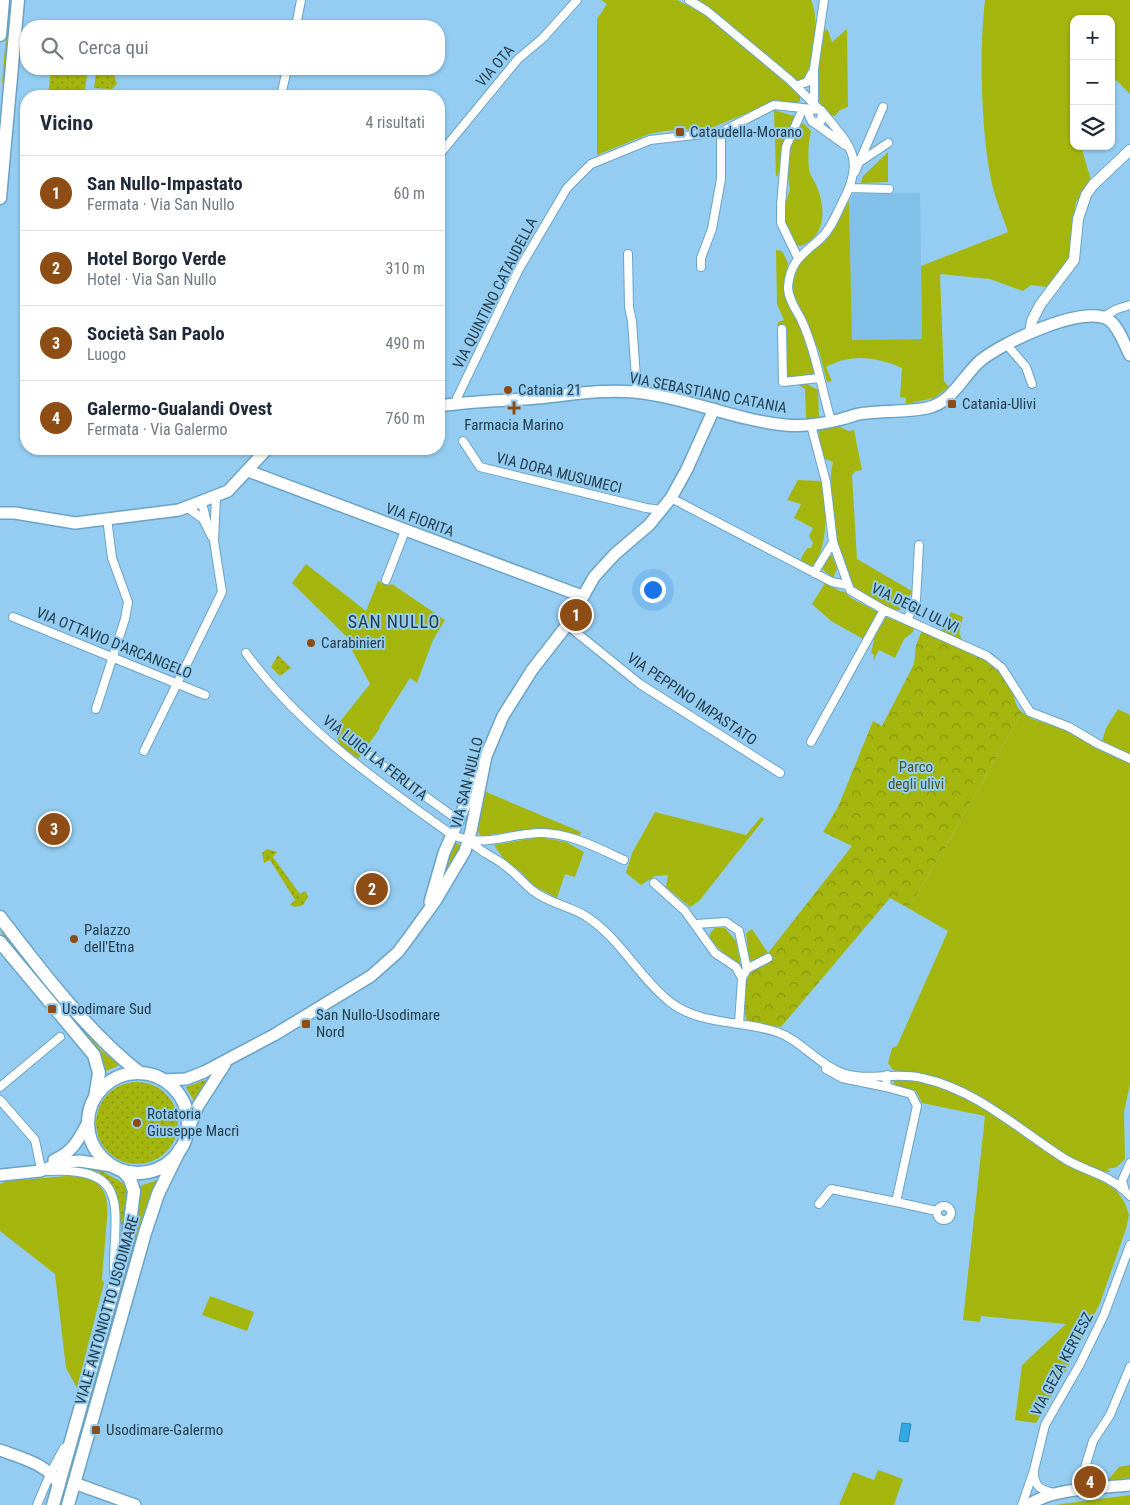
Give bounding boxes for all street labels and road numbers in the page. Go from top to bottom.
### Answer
street label: VIA OTA [472,41,518,90]
street label: VIA QUINTINO CATAUDELLA [449,214,541,372]
street label: VIA SEBASTIANO CATANIA [628,369,789,417]
street label: VIA DORA MUSUMECI [494,449,624,497]
street label: VIA FIORITA [383,499,457,541]
street label: VIA DEGLI ULIVI [868,579,962,637]
street label: VIA OTTAVIO D'ARCANGELO [34,603,194,683]
street label: VIA PEPPINO IMPASTATO [624,649,760,749]
street label: VIA LUIGI LA FERLITA [319,712,431,805]
street label: VIA SAN NULLO [447,735,487,831]
street label: VIALE ANTONIOTTO USODIMARE [71,1213,143,1407]
street label: VIA GEZA KERTESZ [1027,1309,1097,1419]

